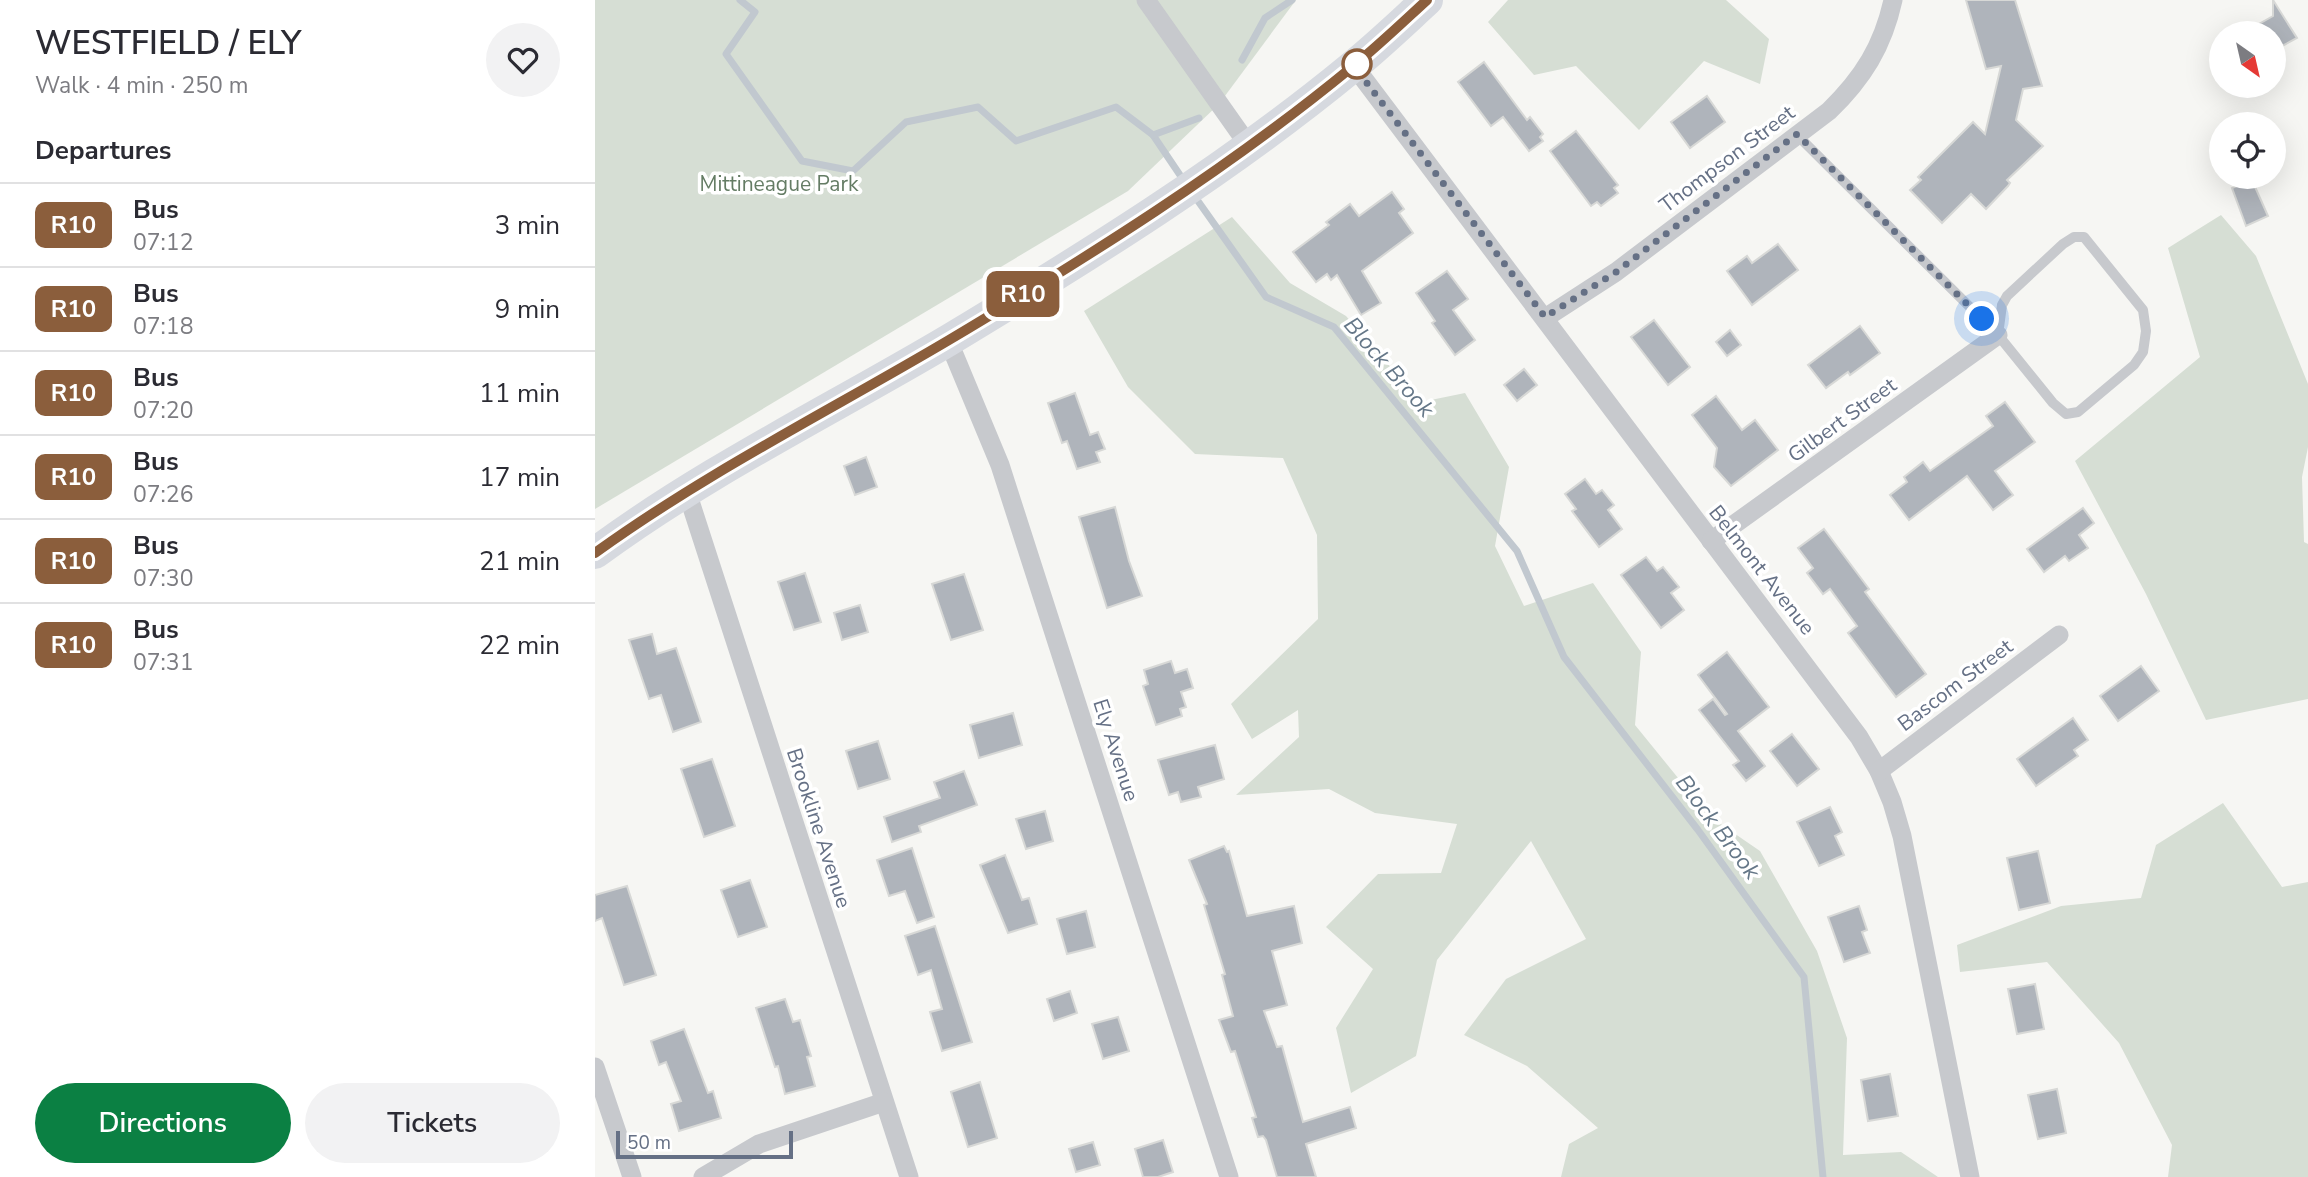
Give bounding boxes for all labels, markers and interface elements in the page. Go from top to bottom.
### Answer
text: WESTFIELD / ELY [35,21,301,66]
north arrow [2209,21,2285,98]
map controls [2209,21,2286,189]
button: heart [486,23,560,97]
unlabelled marker [1342,49,1372,79]
text: Walk · 4 min · 250 m [35,70,248,101]
street label: Thompson Street [1654,98,1801,219]
button: locate [2209,112,2286,189]
text: Departures [35,133,171,168]
park label: Mittineague Park [700,170,859,198]
text: Bus [133,192,179,227]
text: 3 min [495,208,560,243]
text: R10 [51,209,96,241]
text: 07:12 [133,227,193,258]
line badge: R10 [983,271,1063,317]
text: Bus [133,276,179,311]
text: R10 [1000,278,1046,310]
text: 9 min [495,292,560,327]
text: R10 [51,293,96,325]
your location [1964,301,1999,336]
water label: Block Brook [1337,310,1442,424]
text: 07:18 [133,311,193,342]
text: Bus [133,360,179,395]
street label: Gilbert Street [1782,371,1902,469]
text: 11 min [479,376,560,411]
text: R10 [51,377,96,409]
text: 07:20 [133,395,193,426]
text: Bus [133,444,179,479]
text: 17 min [479,460,560,495]
text: R10 [51,461,96,493]
text: 07:26 [133,479,193,510]
street label: Belmont Avenue [1703,499,1821,641]
text: Bus [133,528,179,563]
text: 21 min [479,544,560,579]
text: R10 [51,545,96,577]
text: 07:30 [133,563,193,594]
text: Bus [133,612,179,647]
text: 22 min [479,628,560,663]
text: R10 [51,629,96,661]
street label: Bascom Street [1892,632,2019,737]
text: 07:31 [133,647,193,678]
street label: Ely Avenue [1086,695,1146,805]
street label: Brookline Avenue [780,745,858,911]
water label: Block Brook [1668,768,1768,886]
button: Directions [35,1083,291,1163]
button: Tickets [305,1083,560,1163]
scale bar [616,1128,793,1160]
text: 50 m [627,1130,671,1156]

